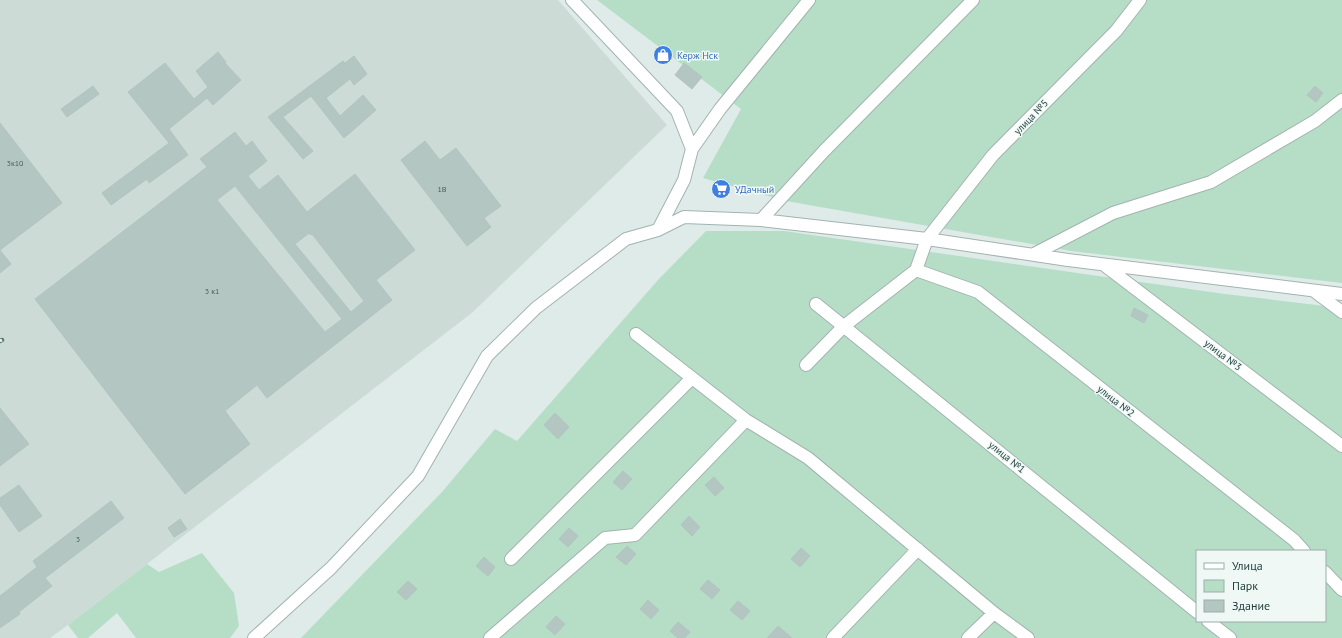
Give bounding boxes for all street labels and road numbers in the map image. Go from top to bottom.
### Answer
street label: улица №5 [1011,97,1051,137]
street label: улица №3 [1202,337,1244,373]
street label: улица №2 [1095,382,1137,420]
street label: улица №1 [986,438,1028,476]

